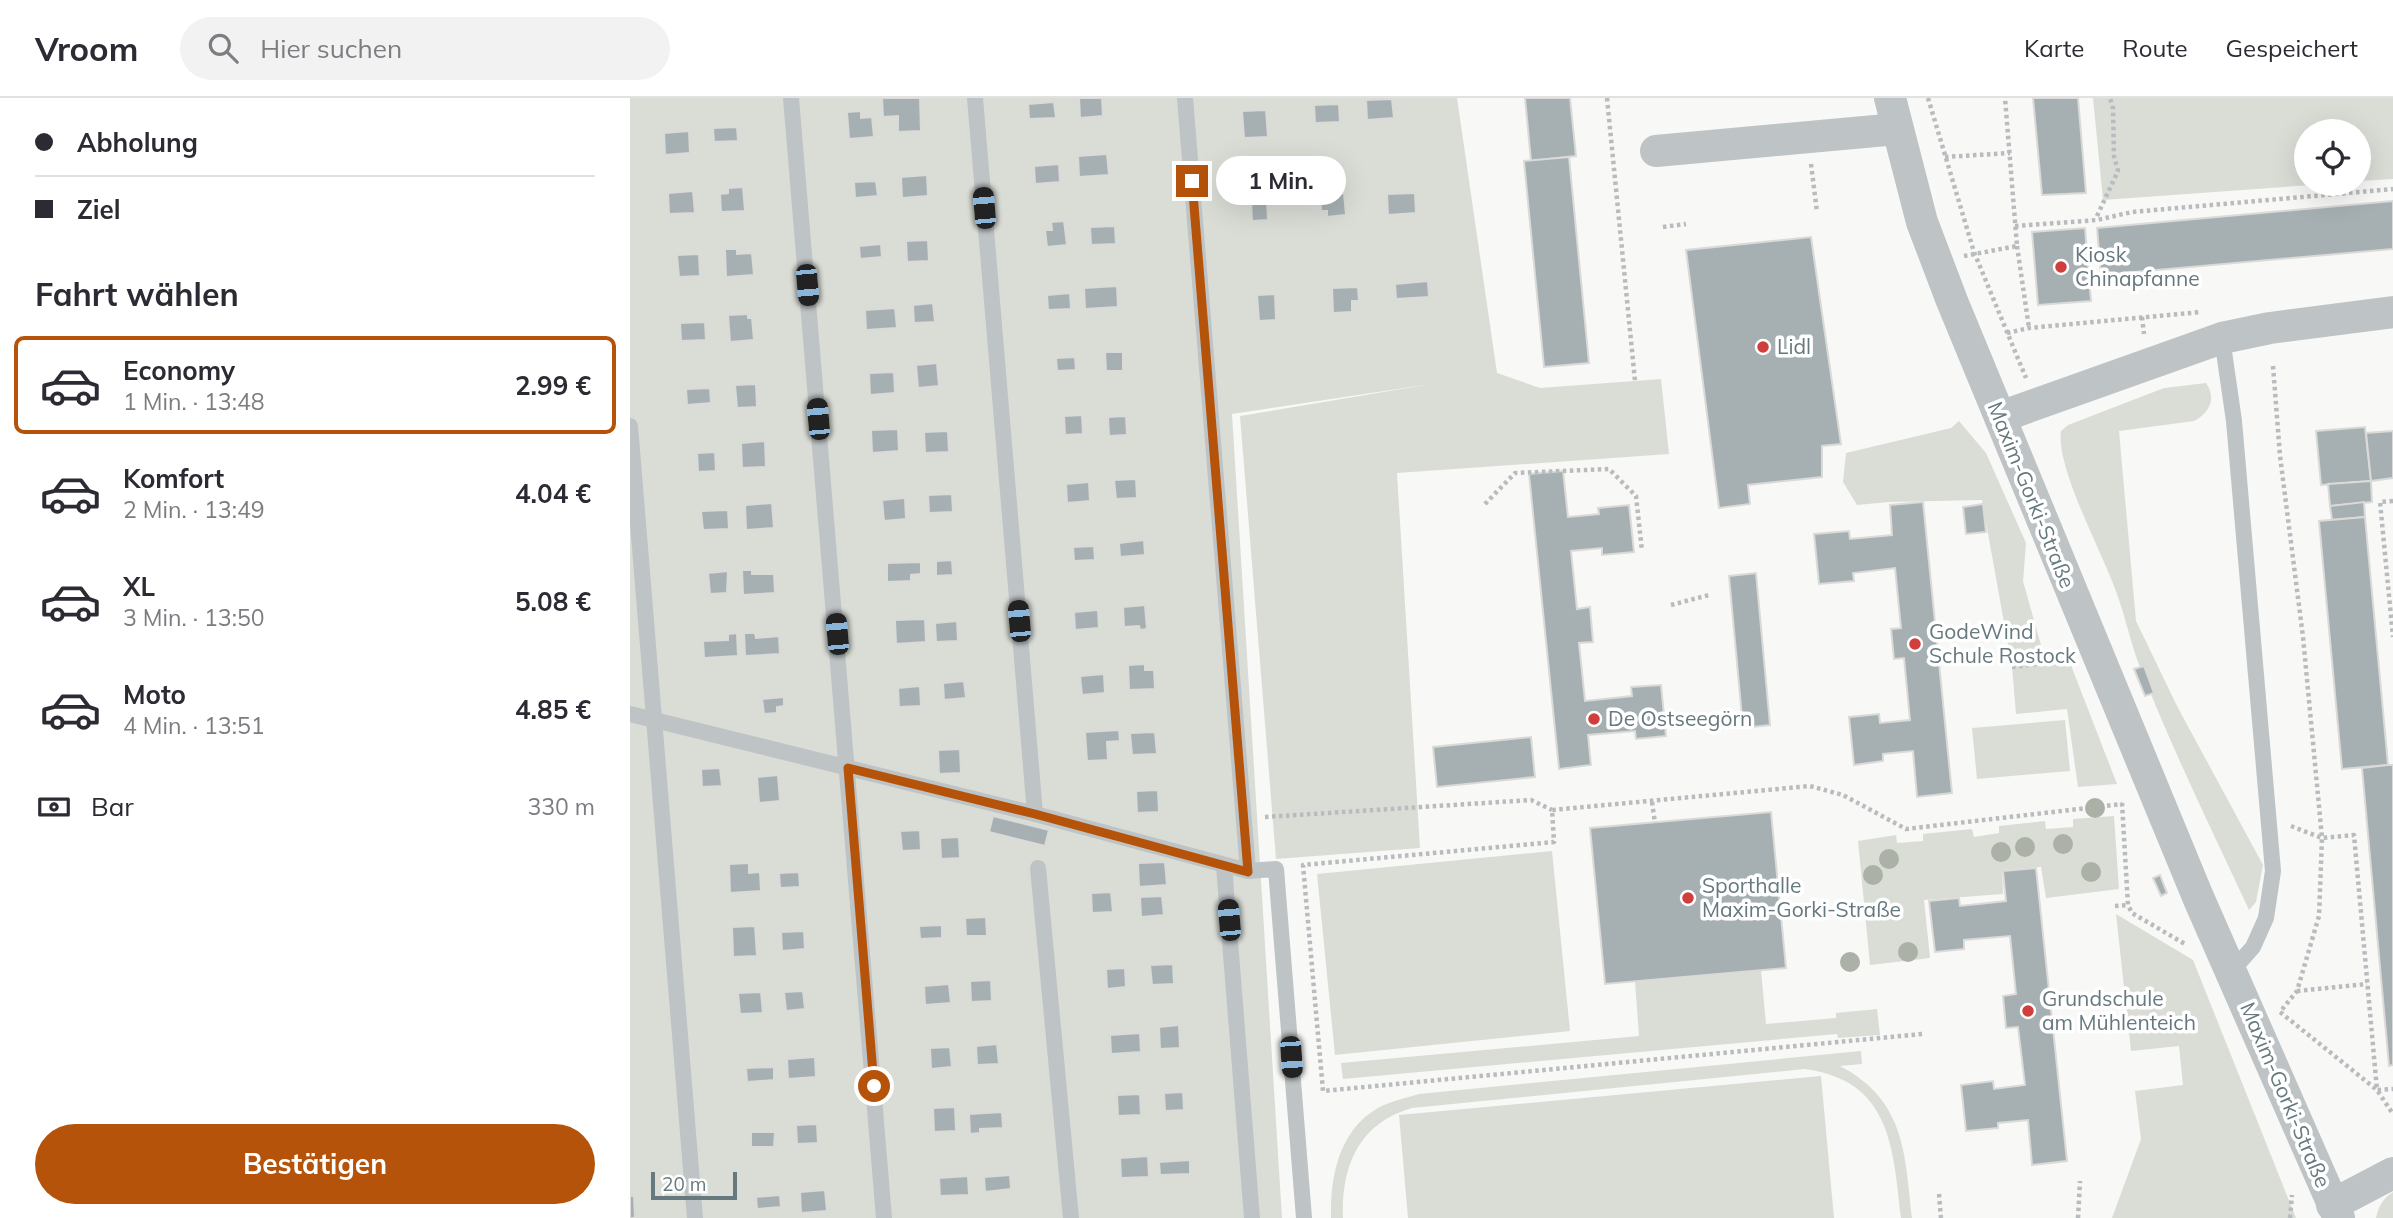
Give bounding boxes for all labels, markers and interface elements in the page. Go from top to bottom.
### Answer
search box [180,17,670,80]
text: Vroom [35,28,138,69]
icon: search [204,29,242,67]
text: Hier suchen [260,32,402,65]
text: Karte [2024,33,2084,63]
text: Route [2122,33,2188,63]
text: Gespeichert [2226,33,2358,63]
map controls [2294,119,2371,196]
button: locate [2294,119,2371,196]
text: Abholung [77,126,198,159]
callout: 1 Min. [1216,156,1346,206]
route end [1176,165,1208,197]
text: 1 Min. [1248,166,1314,195]
car [972,186,997,230]
text: Ziel [77,193,121,226]
place label: Kiosk Chinapfanne [2075,241,2200,291]
marker: Kiosk Chinapfanne [2053,259,2069,275]
car [795,263,820,307]
text: Fahrt wählen [35,274,239,314]
place label: Lidl [1777,333,1811,359]
marker: Lidl [1755,339,1771,355]
icon: car [39,354,102,417]
text: Economy [123,354,235,387]
text: 2.99 € [515,369,591,402]
text: 1 Min. · 13:48 [123,387,265,416]
car [806,397,831,441]
street label: Maxim-Gorki-Straße [1983,398,2081,592]
icon: car [39,462,102,525]
text: Komfort [123,462,224,495]
text: 4.04 € [515,477,591,510]
text: 2 Min. · 13:49 [123,495,265,524]
icon: car [39,570,102,633]
text: XL [123,570,155,603]
text: 5.08 € [515,585,591,618]
car [1007,599,1032,643]
text: 3 Min. · 13:50 [123,603,265,632]
car [825,612,850,656]
place label: GodeWind Schule Rostock [1929,618,2076,668]
marker: GodeWind Schule Rostock [1907,636,1923,652]
icon: car [39,678,102,741]
text: Moto [123,678,186,711]
text: 4.85 € [515,693,591,726]
place label: De Ostseegörn [1608,705,1752,731]
text: 4 Min. · 13:51 [123,711,265,740]
marker: De Ostseegörn [1586,711,1602,727]
icon: cash [35,788,73,826]
text: Bar [91,790,134,823]
text: 330 m [527,792,595,821]
place label: Sporthalle Maxim-Gorki-Straße [1702,872,1901,922]
marker: Sporthalle Maxim-Gorki-Straße [1680,890,1696,906]
car [1217,898,1242,942]
place label: Grundschule am Mühlenteich [2042,985,2196,1035]
street label: Maxim-Gorki-Straße [2235,998,2337,1191]
marker: Grundschule am Mühlenteich [2020,1003,2036,1019]
car [1280,1035,1303,1079]
route start [858,1070,890,1102]
button: Bestätigen [35,1124,595,1204]
scale bar [651,1169,737,1201]
text: 20 m [662,1172,706,1196]

